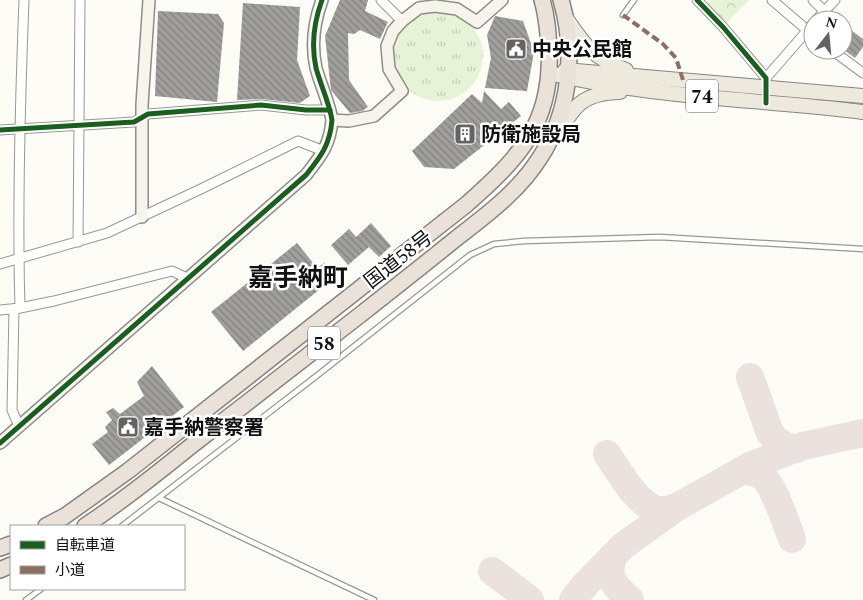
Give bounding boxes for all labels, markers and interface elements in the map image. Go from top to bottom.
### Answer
north arrow [803,10,853,60]
text: N [823,11,840,35]
place label: 中央公民館 [532,35,632,65]
public building icon: 中央公民館 [504,37,528,61]
road number: 74 [686,80,718,112]
place label: 防衛施設局 [481,120,581,150]
building icon: 防衛施設局 [453,122,477,146]
street label: 国道58号 [358,223,439,296]
district label: 嘉手納町 [248,260,348,298]
road number: 58 [308,326,340,359]
place label: 嘉手納警察署 [144,413,264,443]
public building icon: 嘉手納警察署 [116,415,140,439]
legend [10,525,185,590]
text: 自転車道 [55,534,115,557]
text: 小道 [55,559,85,582]

